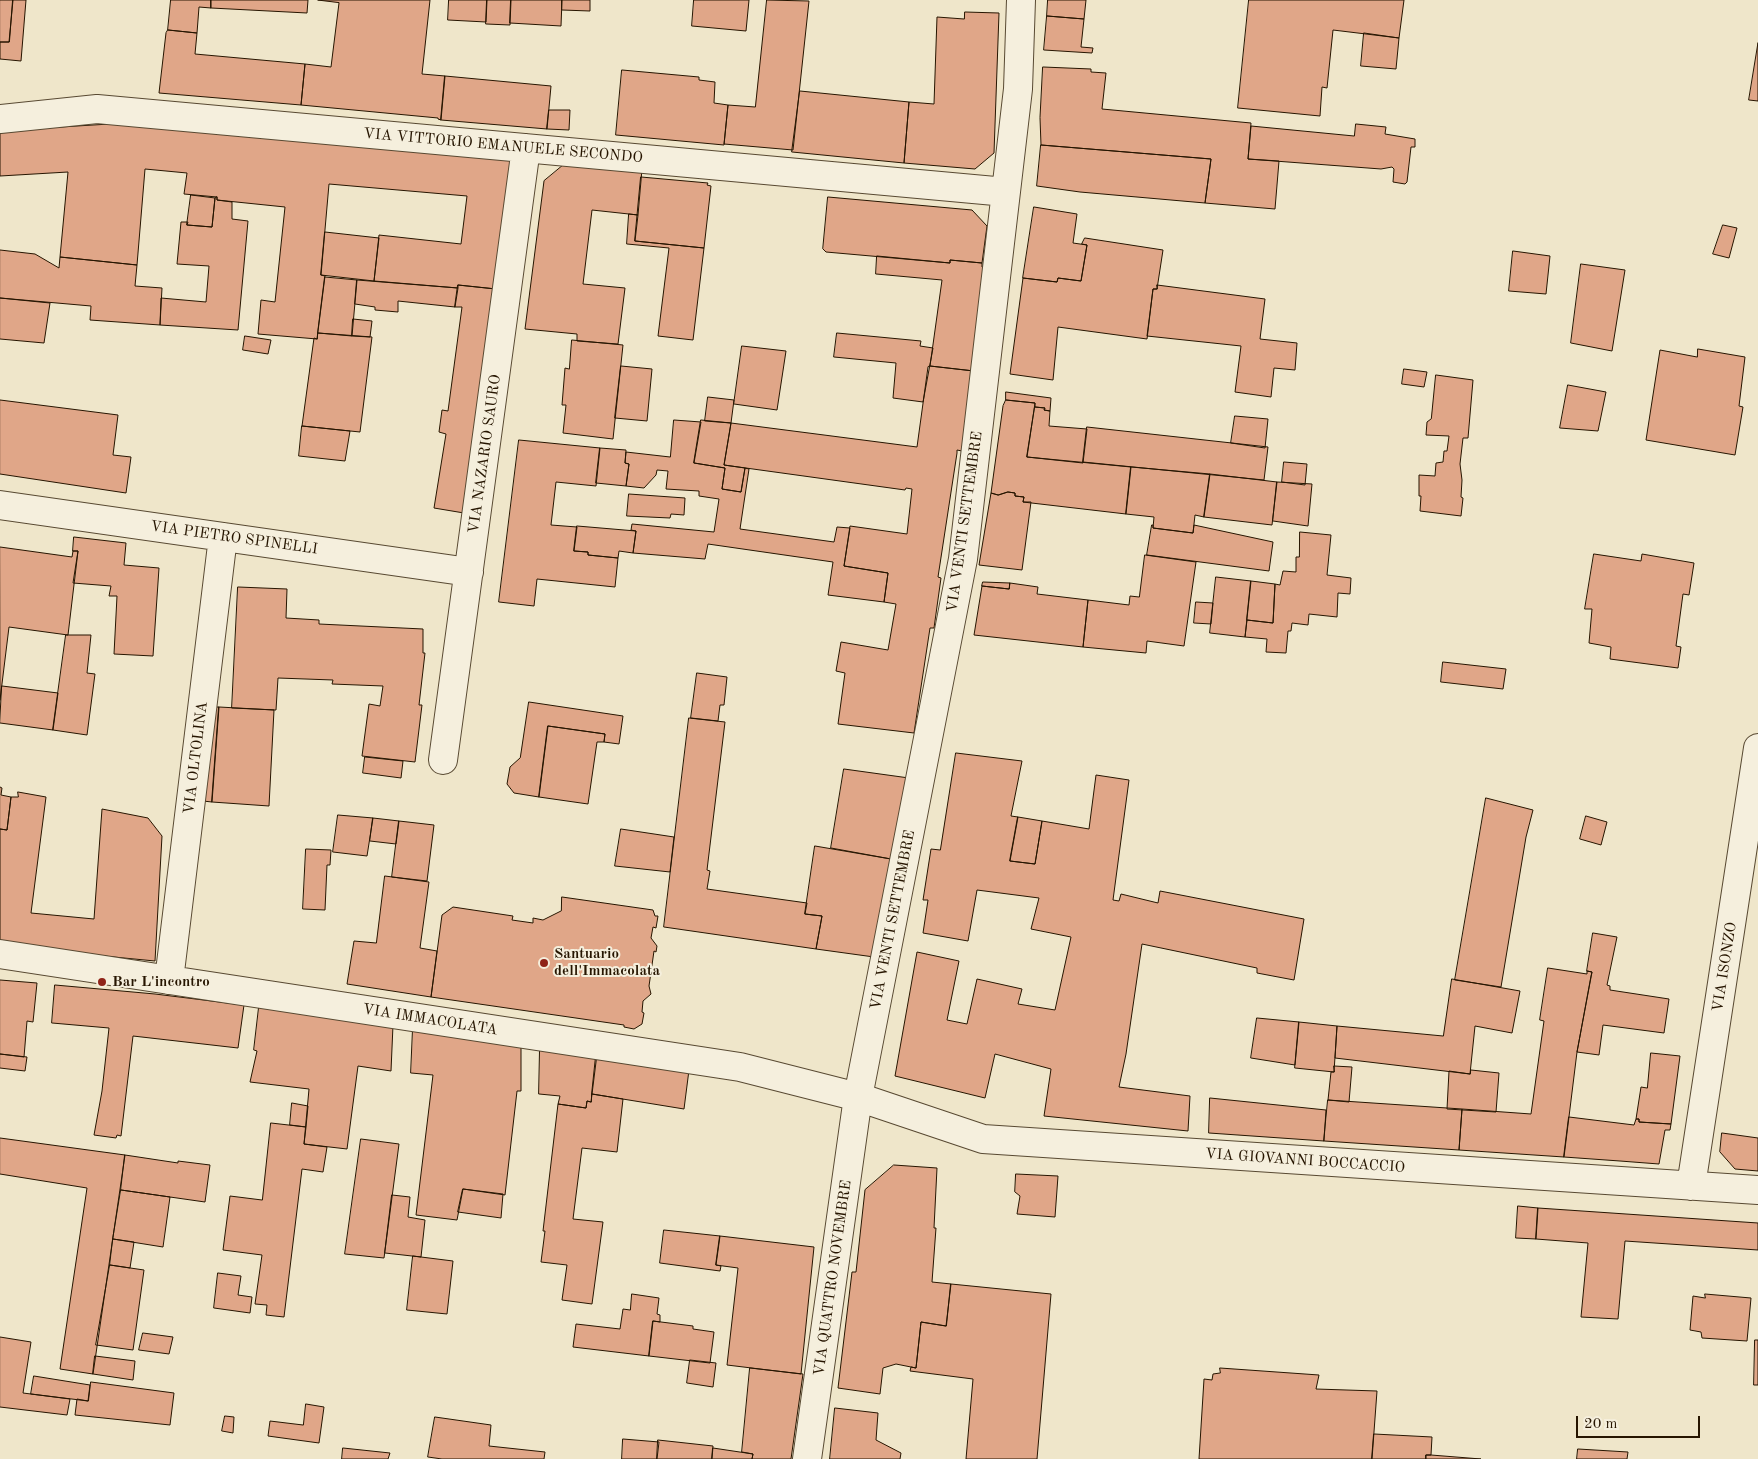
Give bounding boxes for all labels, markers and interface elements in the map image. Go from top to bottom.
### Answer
street label: VIA VITTORIO EMANUELE SECONDO [363,125,643,167]
street label: VIA NAZARIO SAURO [465,373,505,535]
street label: VIA VENTI SETTEMBRE [943,430,987,614]
street label: VIA PIETRO SPINELLI [149,517,319,559]
street label: VIA OLTOLINA [180,701,212,815]
street label: VIA VENTI SETTEMBRE [867,829,919,1011]
street label: VIA ISONZO [1709,921,1741,1013]
place label: Santuario dell'Immacolata [554,945,660,980]
marker: Santuario dell'Immacolata [538,957,550,969]
place label: Bar L'incontro [112,973,210,991]
marker: Bar L'incontro [96,976,108,988]
street label: VIA IMMACOLATA [361,1000,499,1040]
street label: VIA GIOVANNI BOCCACCIO [1204,1145,1406,1177]
street label: VIA QUATTRO NOVEMBRE [810,1179,856,1377]
scale bar [1578,1406,1702,1438]
text: 20 m [1584,1417,1618,1432]

